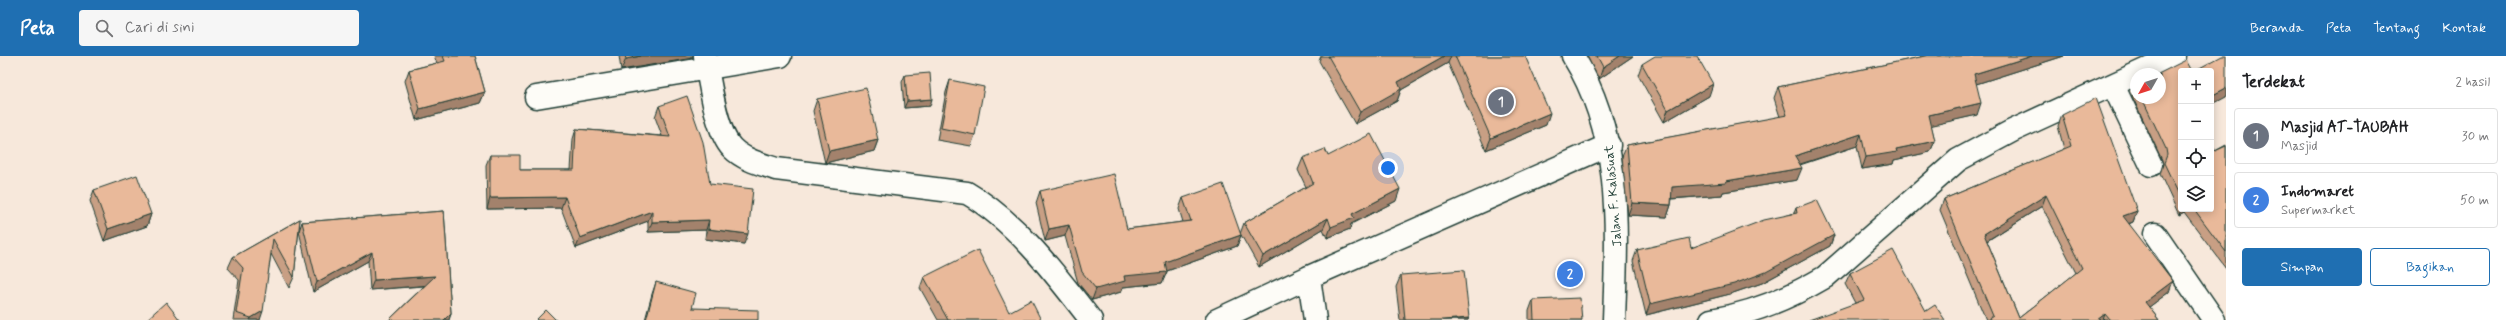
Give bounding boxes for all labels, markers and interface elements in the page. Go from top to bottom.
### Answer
search box [79,10,359,46]
text: Peta [20,16,55,41]
icon: search [93,17,115,39]
text: Cari di sini [125,18,195,38]
text: Beranda [2250,19,2304,37]
text: Peta [2326,19,2351,37]
text: Tentang [2373,19,2420,37]
text: Kontak [2442,19,2486,37]
north arrow [2130,68,2166,104]
map controls [2178,68,2214,212]
button: + [2178,68,2214,104]
text: Terdekat [2242,71,2305,93]
text: 2 hasil [2456,74,2490,91]
pin: 1 [1488,87,1514,117]
button: − [2178,104,2214,140]
text: Masjid AT-TAUBAH [2281,118,2409,138]
text: 1 [2253,128,2259,145]
text: 30 m [2462,128,2489,145]
text: Masjid [2281,138,2318,155]
button: locate [2178,140,2214,176]
street label: Jalan F. Kalasuat [1601,144,1626,248]
your location [1378,158,1398,178]
button: layers [2178,176,2214,212]
text: Indomaret [2281,182,2354,202]
text: 2 [2253,192,2259,209]
text: 50 m [2460,192,2489,209]
text: Supermarket [2281,202,2355,219]
button: Simpan [2242,248,2362,286]
button: Bagikan [2370,248,2490,286]
pin: 2 [1557,259,1583,289]

